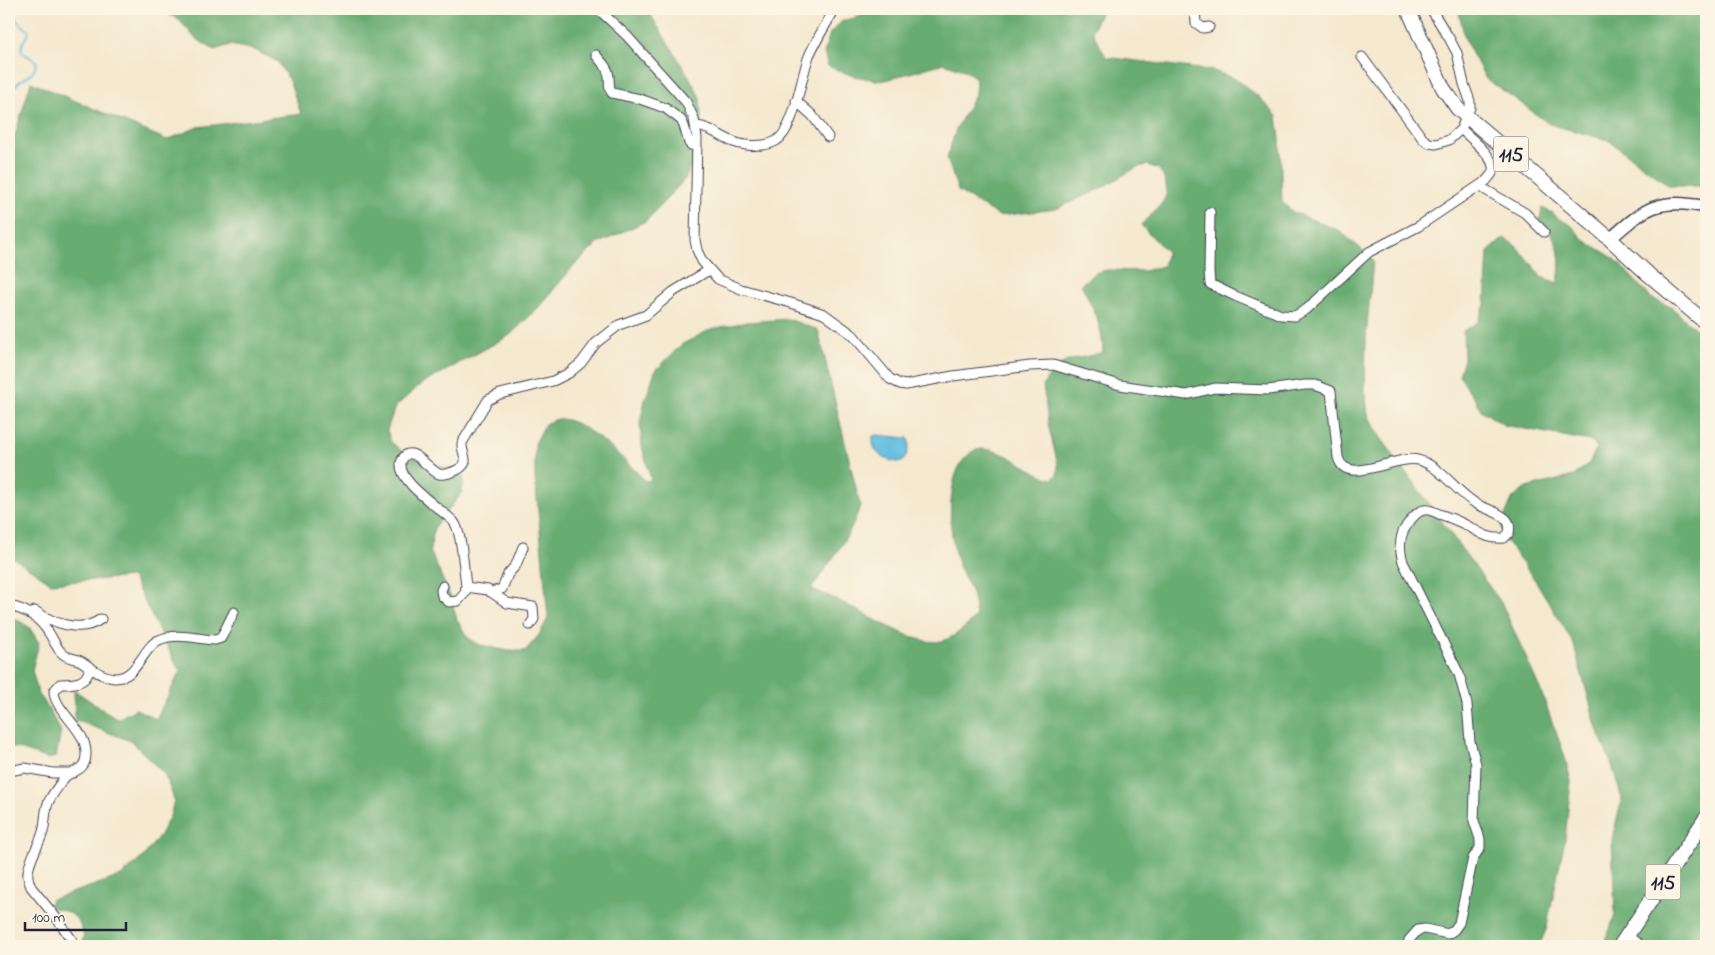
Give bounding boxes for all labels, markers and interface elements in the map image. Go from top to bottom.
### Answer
road number: 115 [1494,136,1528,172]
road number: 115 [1646,864,1680,900]
scale bar [25,900,126,932]
text: 100 m [32,907,65,929]

